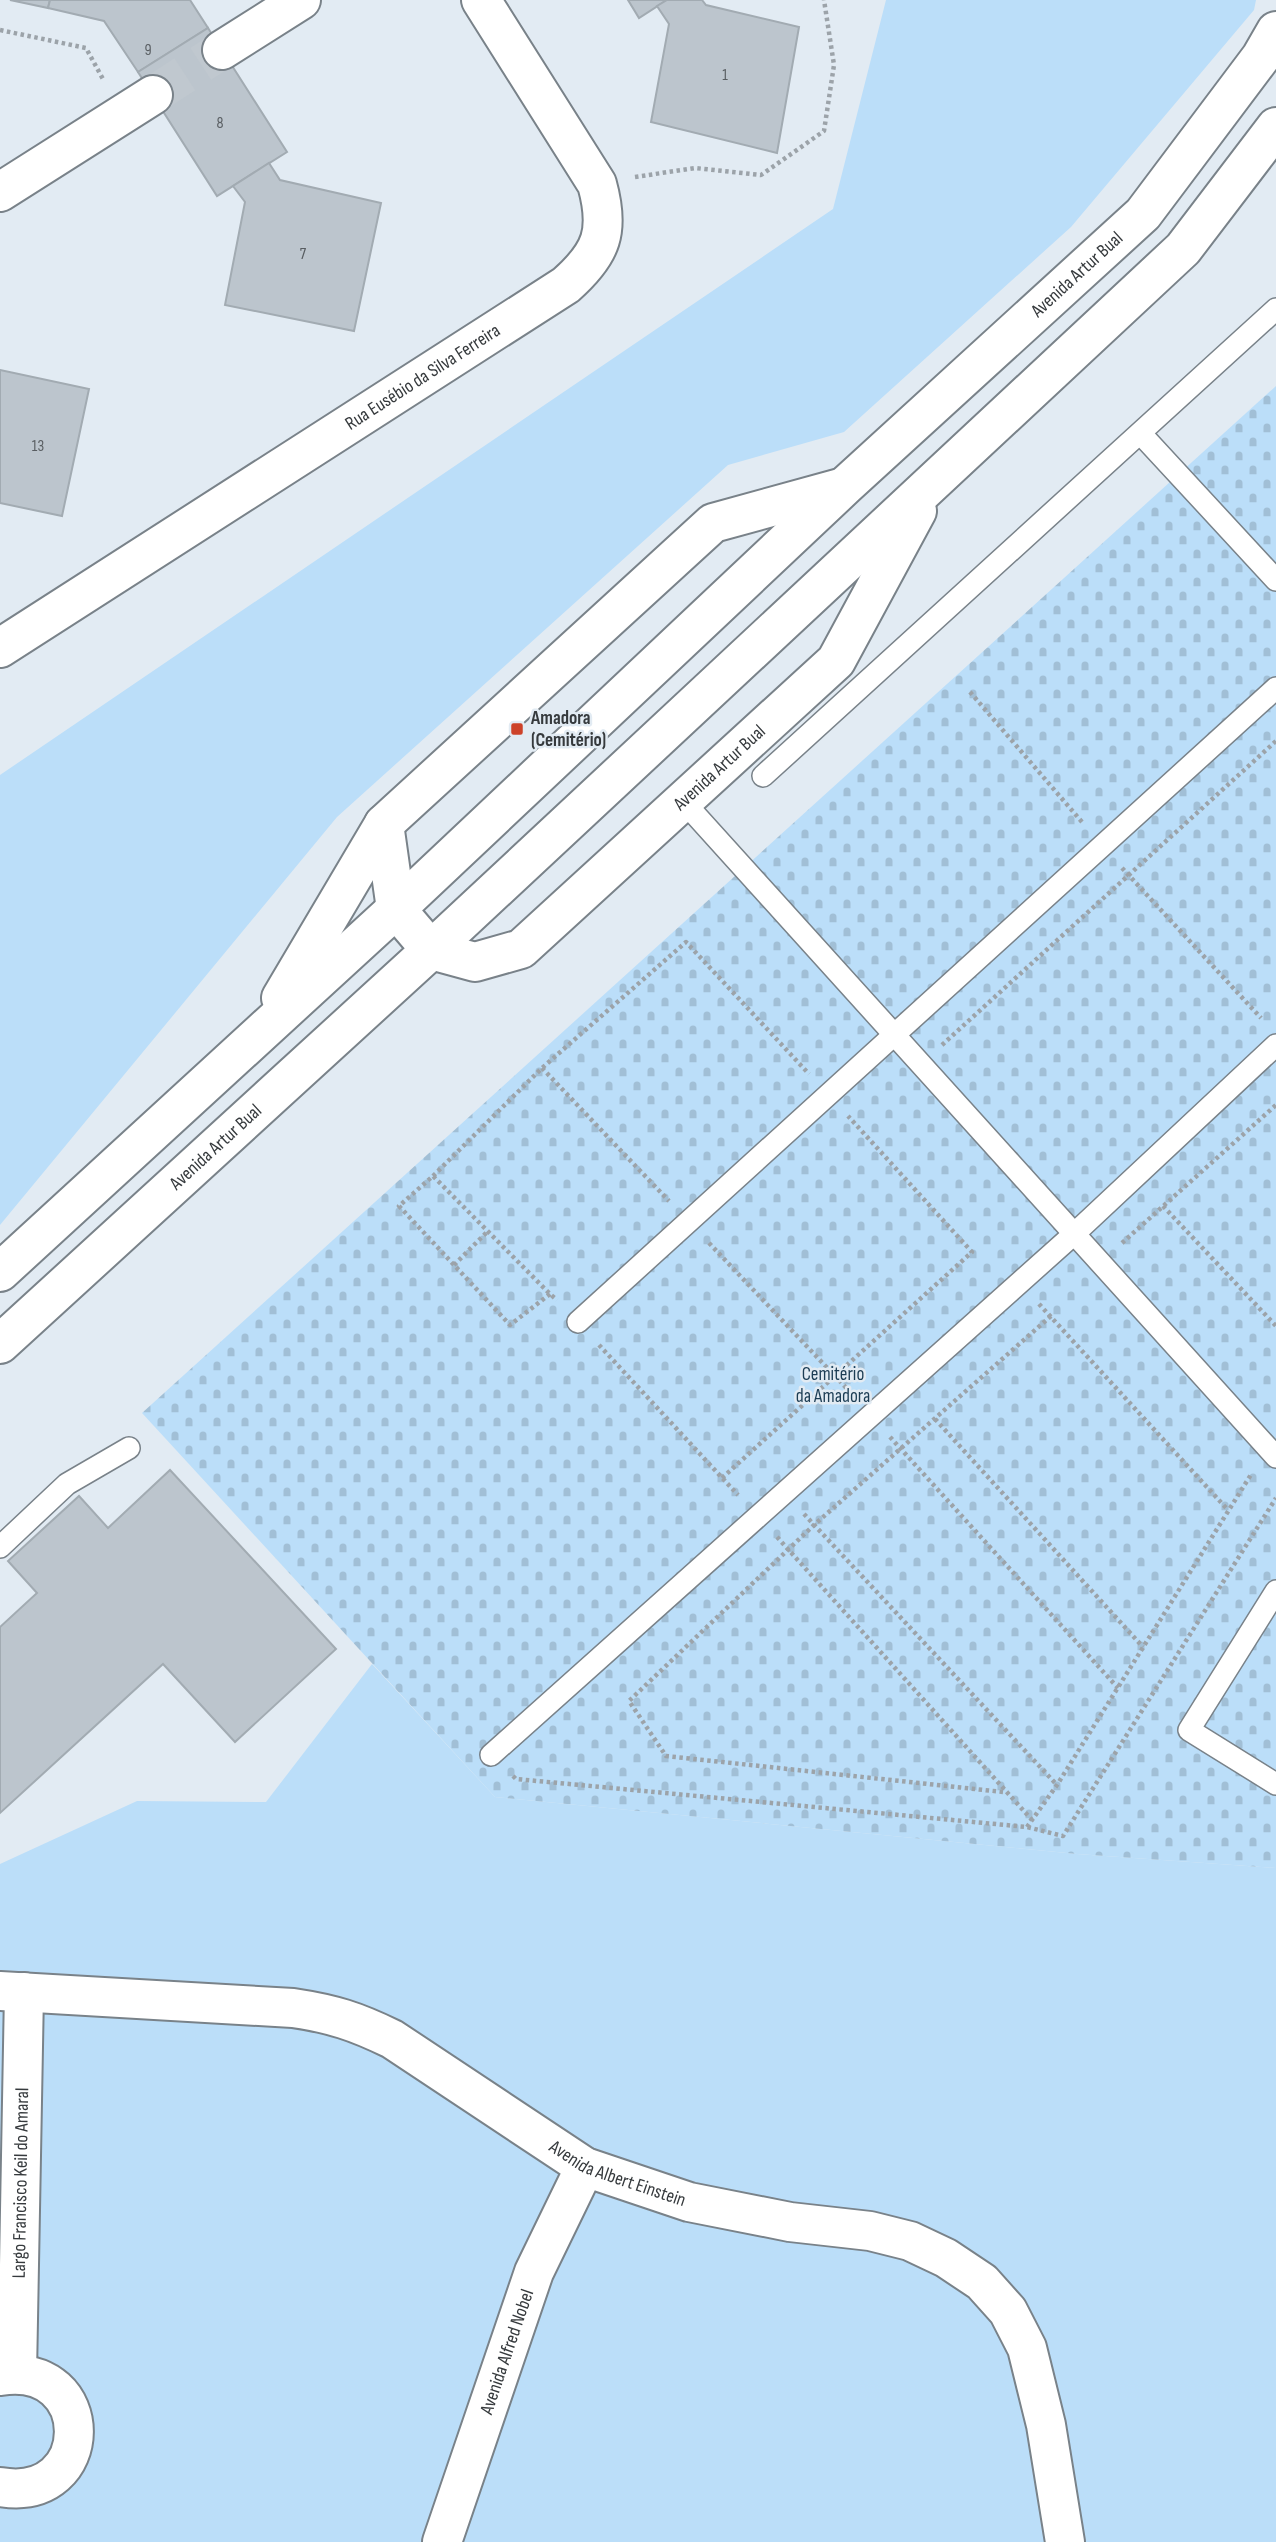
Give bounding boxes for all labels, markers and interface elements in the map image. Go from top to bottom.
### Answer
house number: 9 [144,41,152,60]
house number: 1 [722,66,728,85]
house number: 8 [216,114,224,133]
street label: Avenida Artur Bual [1025,227,1128,323]
house number: 7 [300,245,307,264]
street label: Rua Eusébio da Silva Ferreira [341,319,504,435]
house number: 13 [32,437,44,456]
place label: Amadora (Cemitério) [530,707,606,752]
street label: Avenida Artur Bual [668,720,770,816]
marker: Amadora (Cemitério) [509,721,525,737]
street label: Avenida Artur Bual [164,1099,266,1195]
park label: Cemitério da Amadora [796,1363,870,1408]
street label: Largo Francisco Keil do Amaral [7,2087,34,2279]
street label: Avenida Albert Einstein [544,2135,689,2212]
street label: Avenida Alfred Nobel [475,2286,539,2418]

